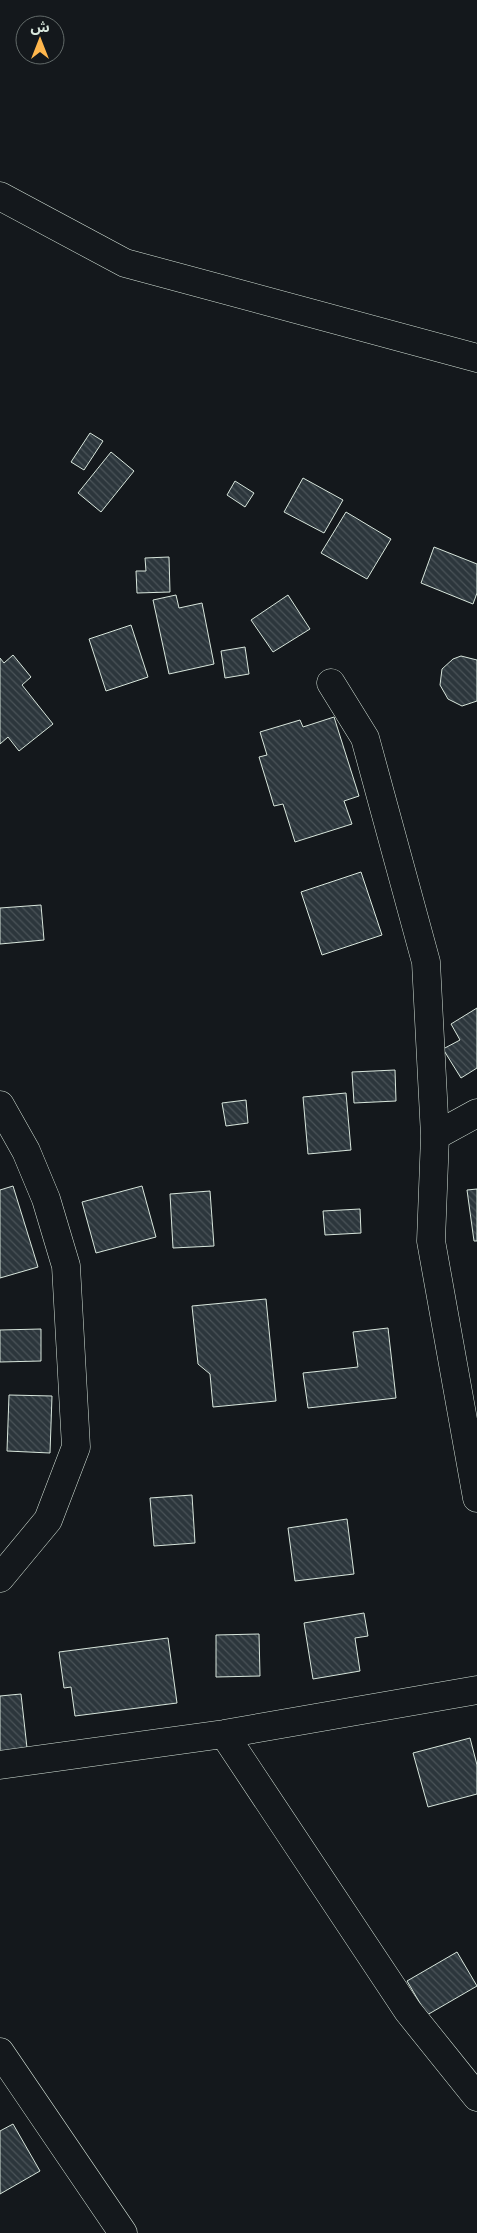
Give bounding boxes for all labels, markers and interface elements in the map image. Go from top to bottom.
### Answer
north arrow [15,15,65,65]
text: ش [30,18,50,35]

